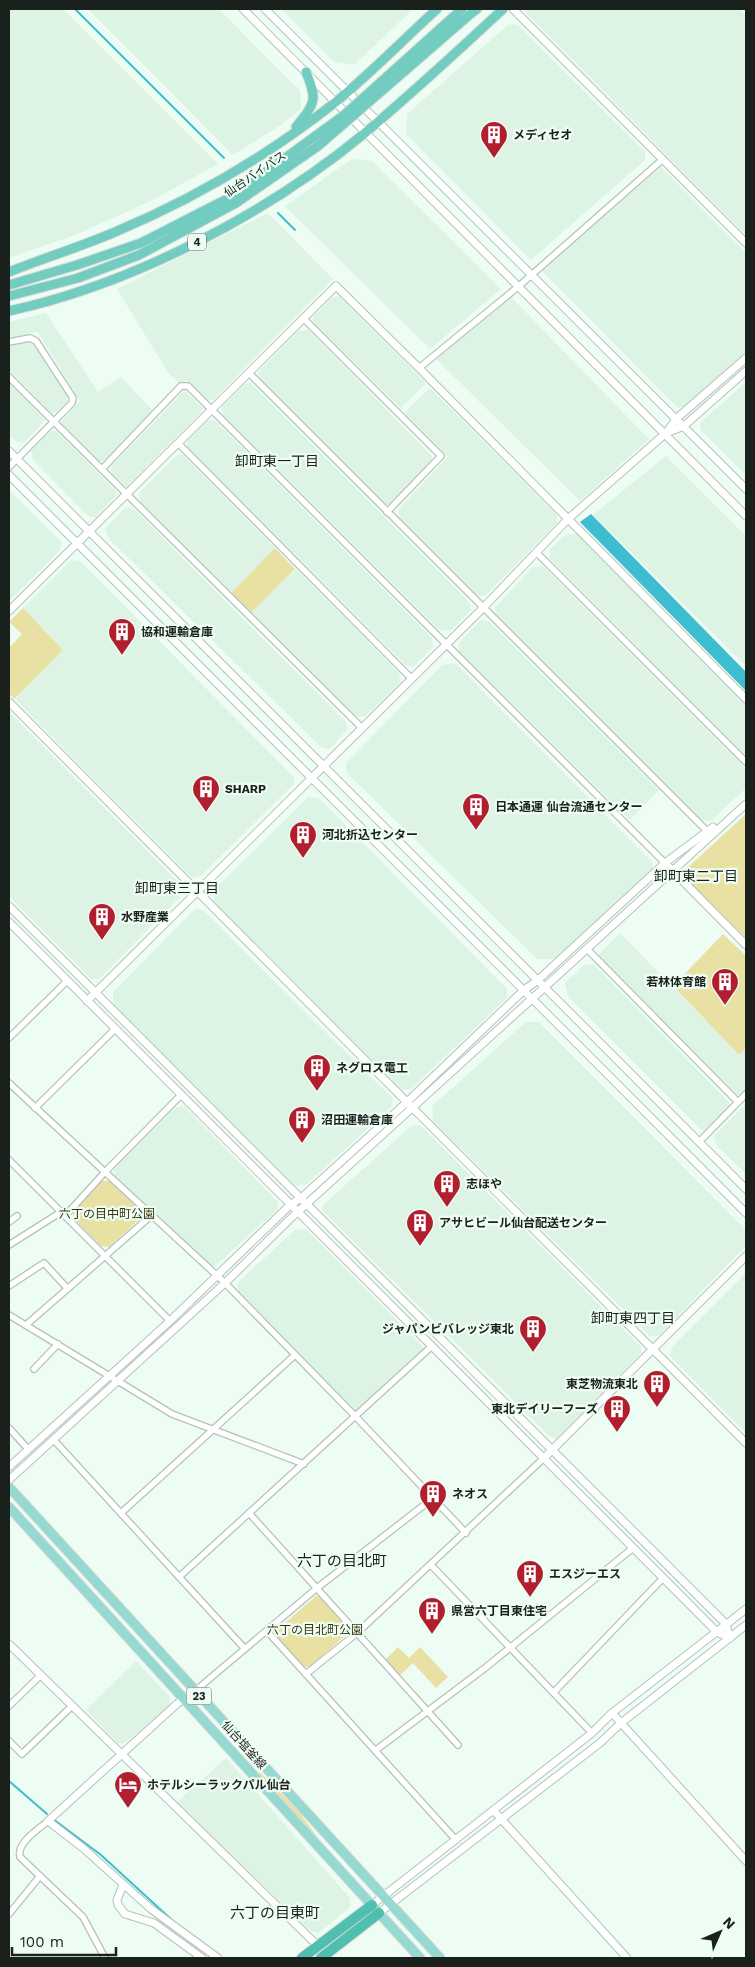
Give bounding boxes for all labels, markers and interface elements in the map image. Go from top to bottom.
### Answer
building icon: メディセオ [479,120,509,159]
place label: メディセオ [513,128,572,142]
street label: 仙台バイパス [221,148,289,200]
road number: 4 [188,233,206,250]
district label: 卸町東一丁目 [235,453,319,469]
building icon: 協和運輸倉庫 [107,617,137,656]
place label: 協和運輸倉庫 [141,625,213,639]
building icon: SHARP [191,774,221,813]
place label: SHARP [225,782,266,796]
building icon: 日本通運 仙台流通センター [461,792,491,831]
place label: 日本通運 仙台流通センター [495,800,642,814]
building icon: 河北折込センター [288,820,318,859]
place label: 河北折込センター [322,828,418,842]
district label: 卸町東二丁目 [654,868,738,884]
district label: 卸町東三丁目 [135,880,219,896]
building icon: 水野産業 [87,902,117,941]
place label: 水野産業 [121,910,169,924]
building icon: 若林体育館 [710,967,740,1006]
place label: 若林体育館 [646,975,706,989]
building icon: ネグロス電工 [302,1053,332,1092]
place label: ネグロス電工 [336,1061,408,1075]
building icon: 沼田運輸倉庫 [287,1105,317,1144]
place label: 沼田運輸倉庫 [321,1113,393,1127]
building icon: 志ほや [432,1169,462,1208]
place label: 志ほや [466,1177,502,1191]
park label: 六丁の目中町公園 [59,1207,155,1221]
building icon: アサヒビール仙台配送センター [405,1208,435,1247]
place label: アサヒビール仙台配送センター [439,1216,607,1230]
district label: 卸町東四丁目 [591,1310,675,1326]
building icon: ジャパンビバレッジ東北 [518,1314,548,1353]
place label: ジャパンビバレッジ東北 [382,1322,514,1336]
building icon: 東芝物流東北 [642,1369,672,1408]
place label: 東芝物流東北 [566,1377,638,1391]
building icon: 東北デイリーフーズ [602,1394,632,1433]
place label: 東北デイリーフーズ [491,1402,598,1416]
building icon: ネオス [418,1479,448,1518]
place label: ネオス [452,1487,488,1501]
district label: 六丁の目北町 [297,1552,387,1570]
building icon: エスジーエス [515,1559,545,1598]
place label: エスジーエス [549,1567,621,1581]
building icon: 県営六丁目東住宅 [417,1596,447,1635]
place label: 県営六丁目東住宅 [451,1604,547,1618]
park label: 六丁の目北町公園 [267,1623,363,1637]
road number: 23 [186,1688,212,1704]
street label: 仙台塩釜線 [219,1718,269,1772]
hotel icon: ホテルシーラックパル仙台 [113,1770,143,1809]
place label: ホテルシーラックパル仙台 [147,1778,290,1792]
district label: 六丁の目東町 [230,1904,320,1922]
north arrow [695,1907,745,1957]
text: N [720,1913,739,1932]
scale bar [12,1924,116,1956]
text: 100 m [20,1933,64,1951]

